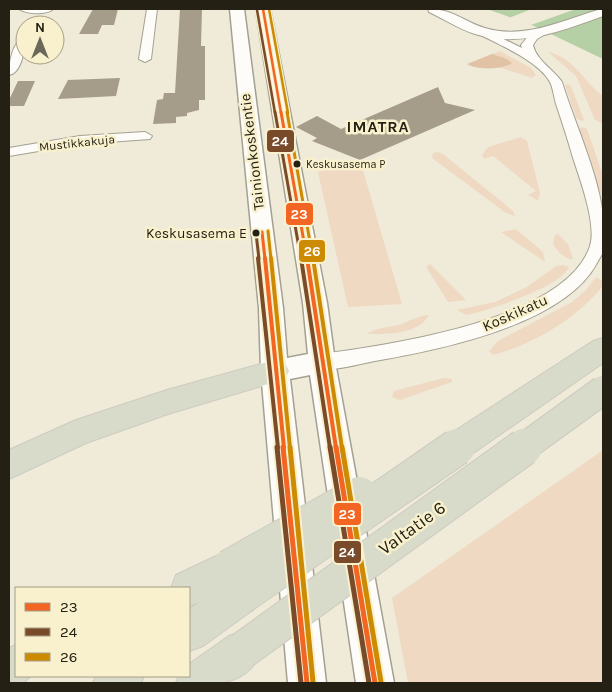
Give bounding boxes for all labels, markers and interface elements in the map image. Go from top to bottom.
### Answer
north arrow [15,15,65,65]
text: N [35,19,45,36]
street label: Tainionkoskentie [236,93,268,211]
district label: IMATRA [347,117,409,136]
line badge: 24 [266,129,295,153]
street label: Mustikkakuja [38,132,116,154]
text: 24 [272,133,289,150]
place label: Keskusasema P [306,158,385,171]
marker: Keskusasema P [292,159,302,169]
line badge: 23 [285,202,314,226]
text: 23 [290,206,308,223]
place label: Keskusasema E [146,225,247,242]
marker: Keskusasema E [251,228,261,238]
line badge: 26 [298,239,326,263]
text: 26 [304,243,320,260]
street label: Koskikatu [480,291,550,335]
street label: Valtatie 6 [374,496,450,560]
line badge: 23 [333,502,362,526]
text: 23 [338,506,356,523]
line badge: 24 [333,540,362,564]
text: 24 [339,544,356,561]
legend [15,587,190,677]
text: 23 [60,598,78,616]
text: 24 [60,623,78,641]
text: 26 [60,648,77,666]

